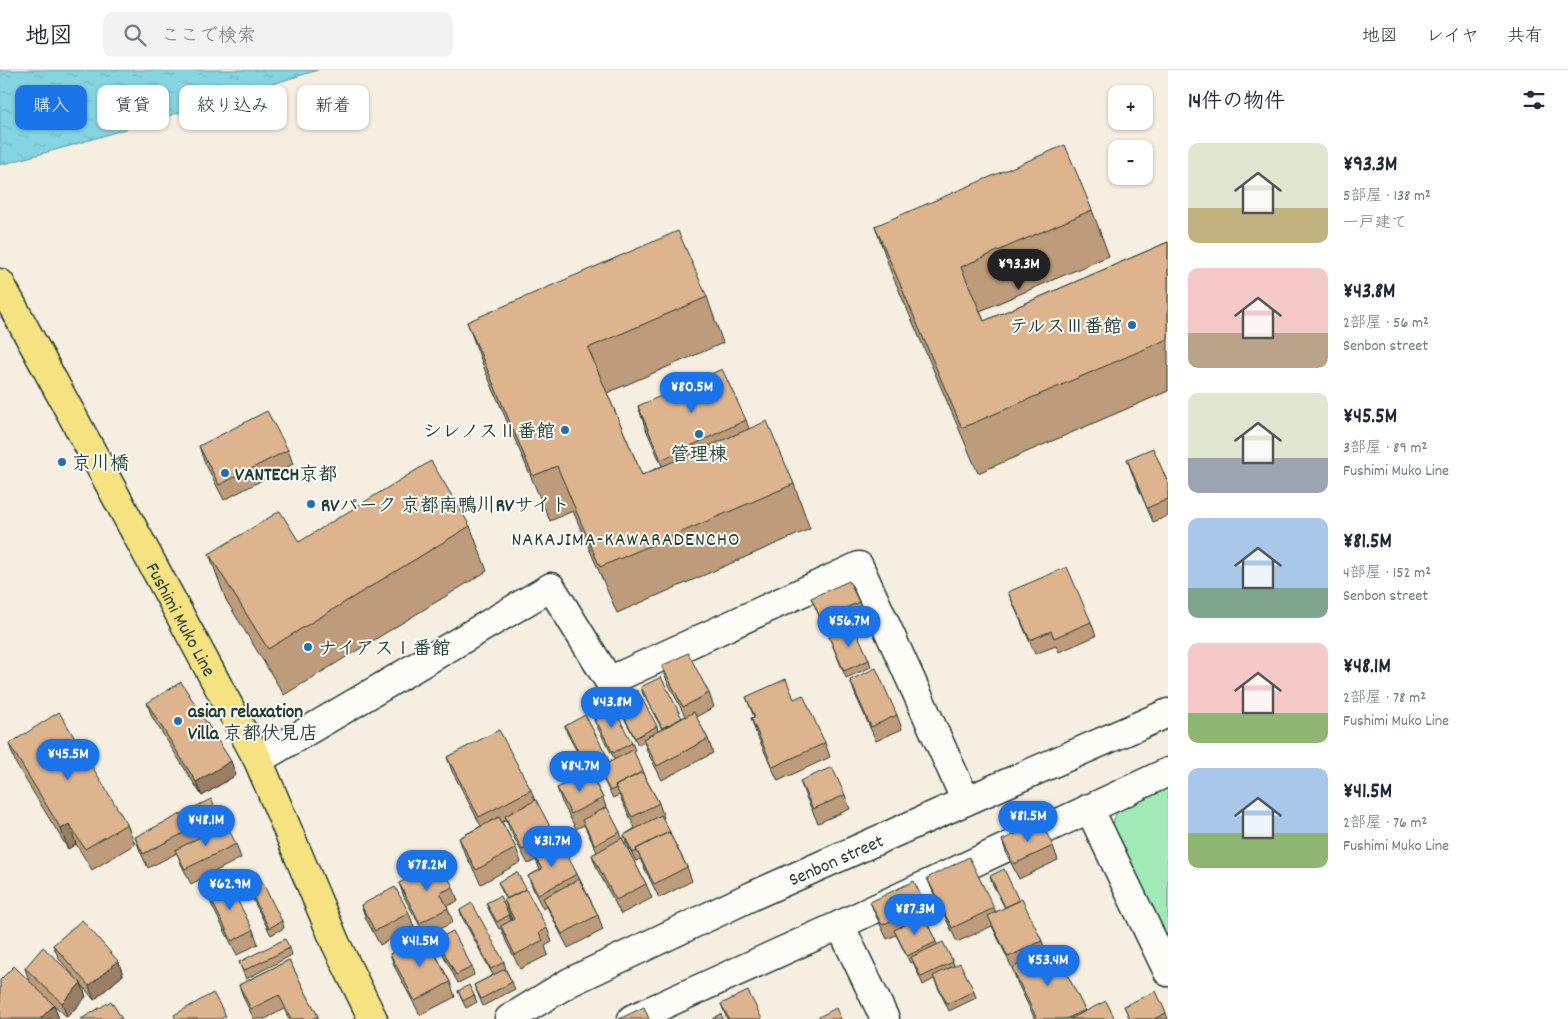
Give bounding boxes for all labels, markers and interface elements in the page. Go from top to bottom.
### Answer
search box [103,12,453,57]
text: 地図 [25,21,73,55]
icon: search [121,21,149,49]
text: ここで検索 [161,24,256,51]
text: 地図 [1362,25,1398,50]
text: レイヤ [1426,25,1479,50]
text: 共有 [1507,25,1543,50]
chip: 購入 [15,85,87,130]
chip: 賃貸 [97,85,169,130]
chip: 絞り込み [179,85,287,130]
chip: 新着 [297,85,369,130]
map controls [1108,85,1153,185]
button: + [1108,85,1153,130]
icon: filters [1520,86,1548,114]
text: 14件の物件 [1188,88,1285,118]
button: − [1108,140,1153,185]
text: ¥93.3M [1343,151,1397,181]
icon: home [1228,163,1288,223]
text: 5部屋 · 138 m² [1343,185,1431,208]
text: 一戸建て [1343,212,1407,235]
pin: ¥93.3M [978,248,1060,291]
text: ¥93.3M [998,253,1040,276]
text: ¥43.8M [1343,278,1395,308]
icon: home [1228,288,1288,348]
text: 2部屋 · 56 m² [1343,312,1429,335]
place label: テルスⅢ番館 [1009,315,1122,342]
marker: テルスⅢ番館 [1126,319,1138,331]
text: Senbon street [1343,335,1428,358]
pin: ¥80.5M [651,372,733,414]
text: ¥80.5M [671,376,713,399]
text: ¥45.5M [1343,403,1397,433]
icon: home [1228,413,1288,473]
place label: シレノスⅡ番館 [423,420,555,447]
marker: シレノスⅡ番館 [559,424,571,436]
marker: 管理棟 [693,428,705,440]
text: 3部屋 · 89 m² [1343,437,1427,460]
place label: 管理棟 [670,443,728,470]
place label: 京川橋 [72,452,129,479]
marker: 京川橋 [56,456,68,468]
text: Fushimi Muko Line [1343,460,1449,483]
place label: VANTECH京都 [235,463,337,490]
marker: VANTECH京都 [219,467,231,479]
place label: RVパーク 京都南鴨川RVサイト [321,494,570,521]
marker: RVパーク 京都南鴨川RVサイト [305,498,317,510]
district label: NAKAJIMA-KAWARADENCHO [511,527,741,555]
text: ¥81.5M [1343,528,1392,558]
icon: home [1228,538,1288,598]
street label: Fushimi Muko Line [137,559,221,682]
text: 4部屋 · 152 m² [1343,562,1431,585]
text: Senbon street [1343,585,1428,608]
pin: ¥56.7M [808,606,890,648]
text: ¥56.7M [828,610,870,633]
place label: ナイアスⅠ番館 [318,637,451,664]
marker: ナイアスⅠ番館 [302,641,314,653]
text: ¥48.1M [1343,653,1391,683]
icon: home [1228,663,1288,723]
pin: ¥43.8M [571,686,653,729]
text: 2部屋 · 78 m² [1343,687,1426,710]
text: ¥43.8M [592,691,632,714]
place label: asian relaxation Villa 京都伏見店 [188,700,318,749]
text: Fushimi Muko Line [1343,710,1449,733]
marker: asian relaxation Villa 京都伏見店 [172,715,184,727]
pin: ¥45.5M [27,738,109,781]
text: ¥45.5M [47,743,89,766]
pin: ¥84.7M [539,750,621,793]
text: ¥84.7M [561,755,599,778]
text: ¥41.5M [1343,778,1392,808]
icon: home [1228,788,1288,848]
pin: ¥81.5M [987,800,1069,843]
pin: ¥48.1M [165,804,247,847]
text: ¥81.5M [1009,805,1047,828]
text: ¥48.1M [188,809,224,832]
text: 2部屋 · 76 m² [1343,812,1427,835]
pin: ¥31.7M [511,826,593,868]
street label: Senbon street [785,829,889,895]
text: ¥31.7M [534,830,570,853]
text: Fushimi Muko Line [1343,835,1449,858]
pin: ¥78.2M [386,850,468,892]
text: ¥78.2M [407,854,447,877]
pin: ¥62.9M [189,868,271,911]
text: ¥62.9M [209,873,251,896]
pin: ¥87.3M [874,894,956,936]
text: ¥87.3M [895,898,935,921]
pin: ¥41.5M [379,926,461,968]
text: ¥41.5M [401,930,439,953]
pin: ¥53.4M [1007,944,1089,987]
text: ¥53.4M [1028,949,1068,972]

